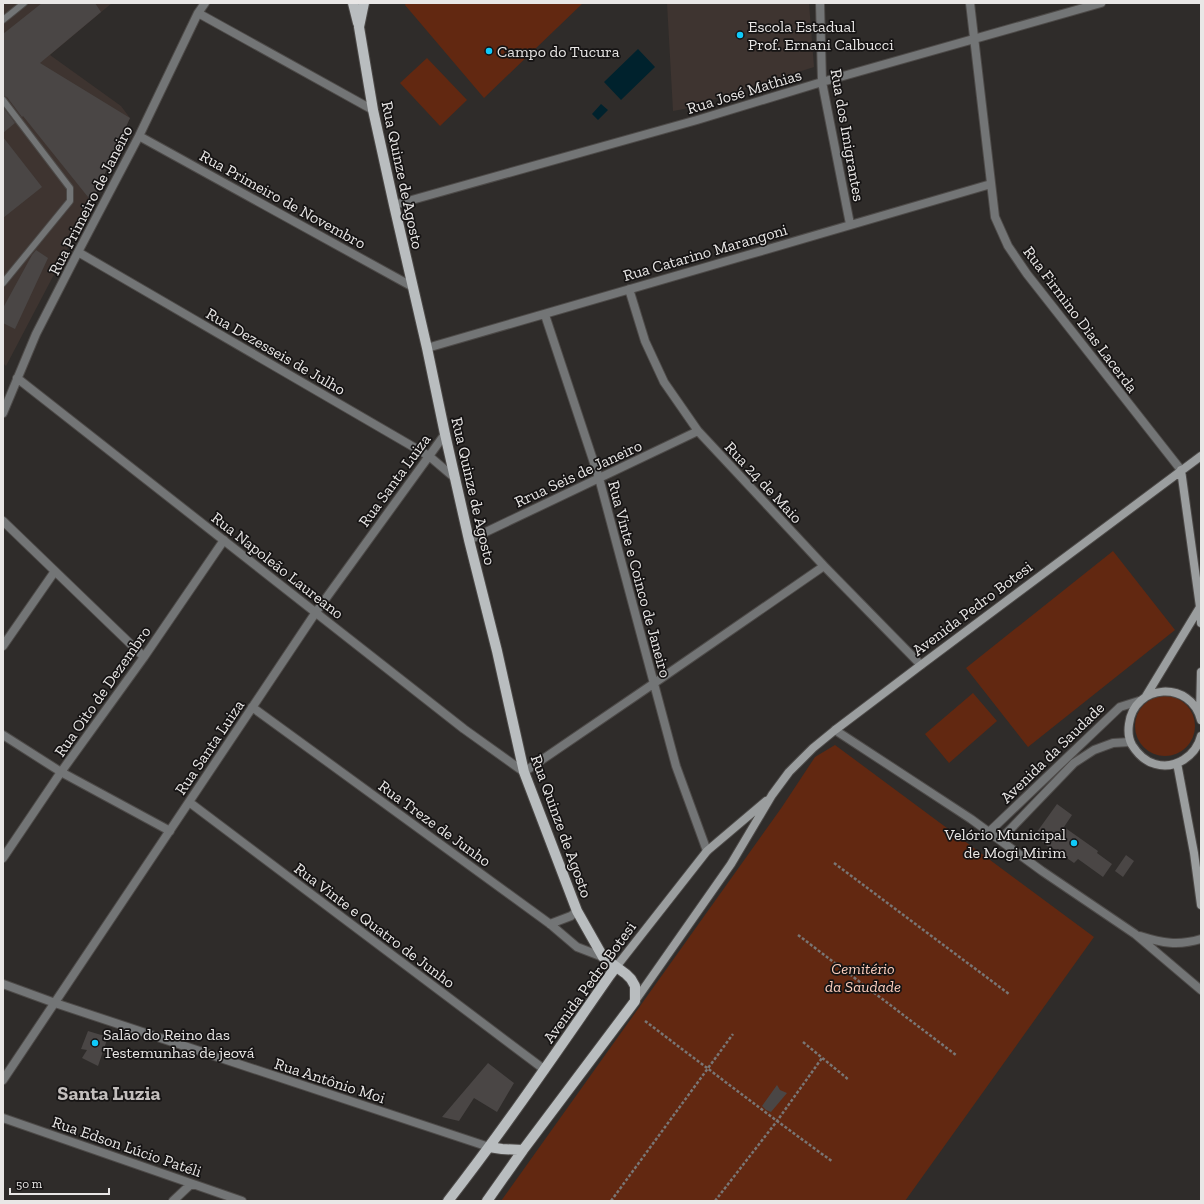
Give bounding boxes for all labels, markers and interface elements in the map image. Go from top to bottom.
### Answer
place label: Escola Estadual Prof. Ernani Calbucci [748,17,894,54]
marker: Escola Estadual Prof. Ernani Calbucci [735,30,745,40]
place label: Campo do Tucura [497,42,620,61]
marker: Campo do Tucura [484,46,494,56]
street label: Rua José Mathias [684,65,804,118]
street label: Rua dos Imigrantes [827,67,869,203]
street label: Rua Quinze de Agosto [378,99,427,251]
street label: Rua Primeiro de Janeiro [44,122,136,278]
street label: Rua Primeiro de Novembro [196,146,369,253]
street label: Rua Catarino Marangoni [621,220,790,285]
street label: Rua Firmino Dias Lacerda [1019,242,1142,396]
street label: Rua Dezesseis de Julho [203,304,349,399]
street label: Rua Quinze de Agosto [447,415,500,567]
street label: Rua Santa Luiza [354,430,435,530]
street label: Rrua Seis de Janeiro [511,436,645,511]
street label: Rua 24 de Maio [721,437,806,527]
street label: Rua Vinte e Coinco de Janeiro [604,478,675,680]
street label: Rua Napoleão Laureano [208,508,348,623]
street label: Avenida Pedro Botesi [909,557,1036,660]
street label: Rua Oito de Dezembro [50,622,155,760]
street label: Rua Santa Luiza [171,696,248,798]
street label: Avenida da Saudade [996,698,1108,807]
street label: Rua Quinze de Agosto [527,752,596,900]
street label: Rua Treze de Junho [375,776,495,871]
place label: Velório Municipal de Mogi Mirim [944,825,1066,862]
marker: Velório Municipal de Mogi Mirim [1069,838,1079,848]
street label: Rua Vinte e Quatro de Junho [291,859,459,992]
street label: Avenida Pedro Botesi [539,918,640,1047]
park label: Cemitério da Saudade [825,959,901,996]
place label: Salão do Reino das Testemunhas de jeová [103,1025,255,1062]
marker: Salão do Reino das Testemunhas de jeová [90,1038,100,1048]
street label: Rua Antônio Moi [272,1054,388,1107]
district label: Santa Luzia [57,1081,161,1105]
street label: Rua Edson Lúcio Patéli [50,1112,205,1181]
scale bar [10,1170,109,1196]
text: 50 m [16,1177,43,1191]

